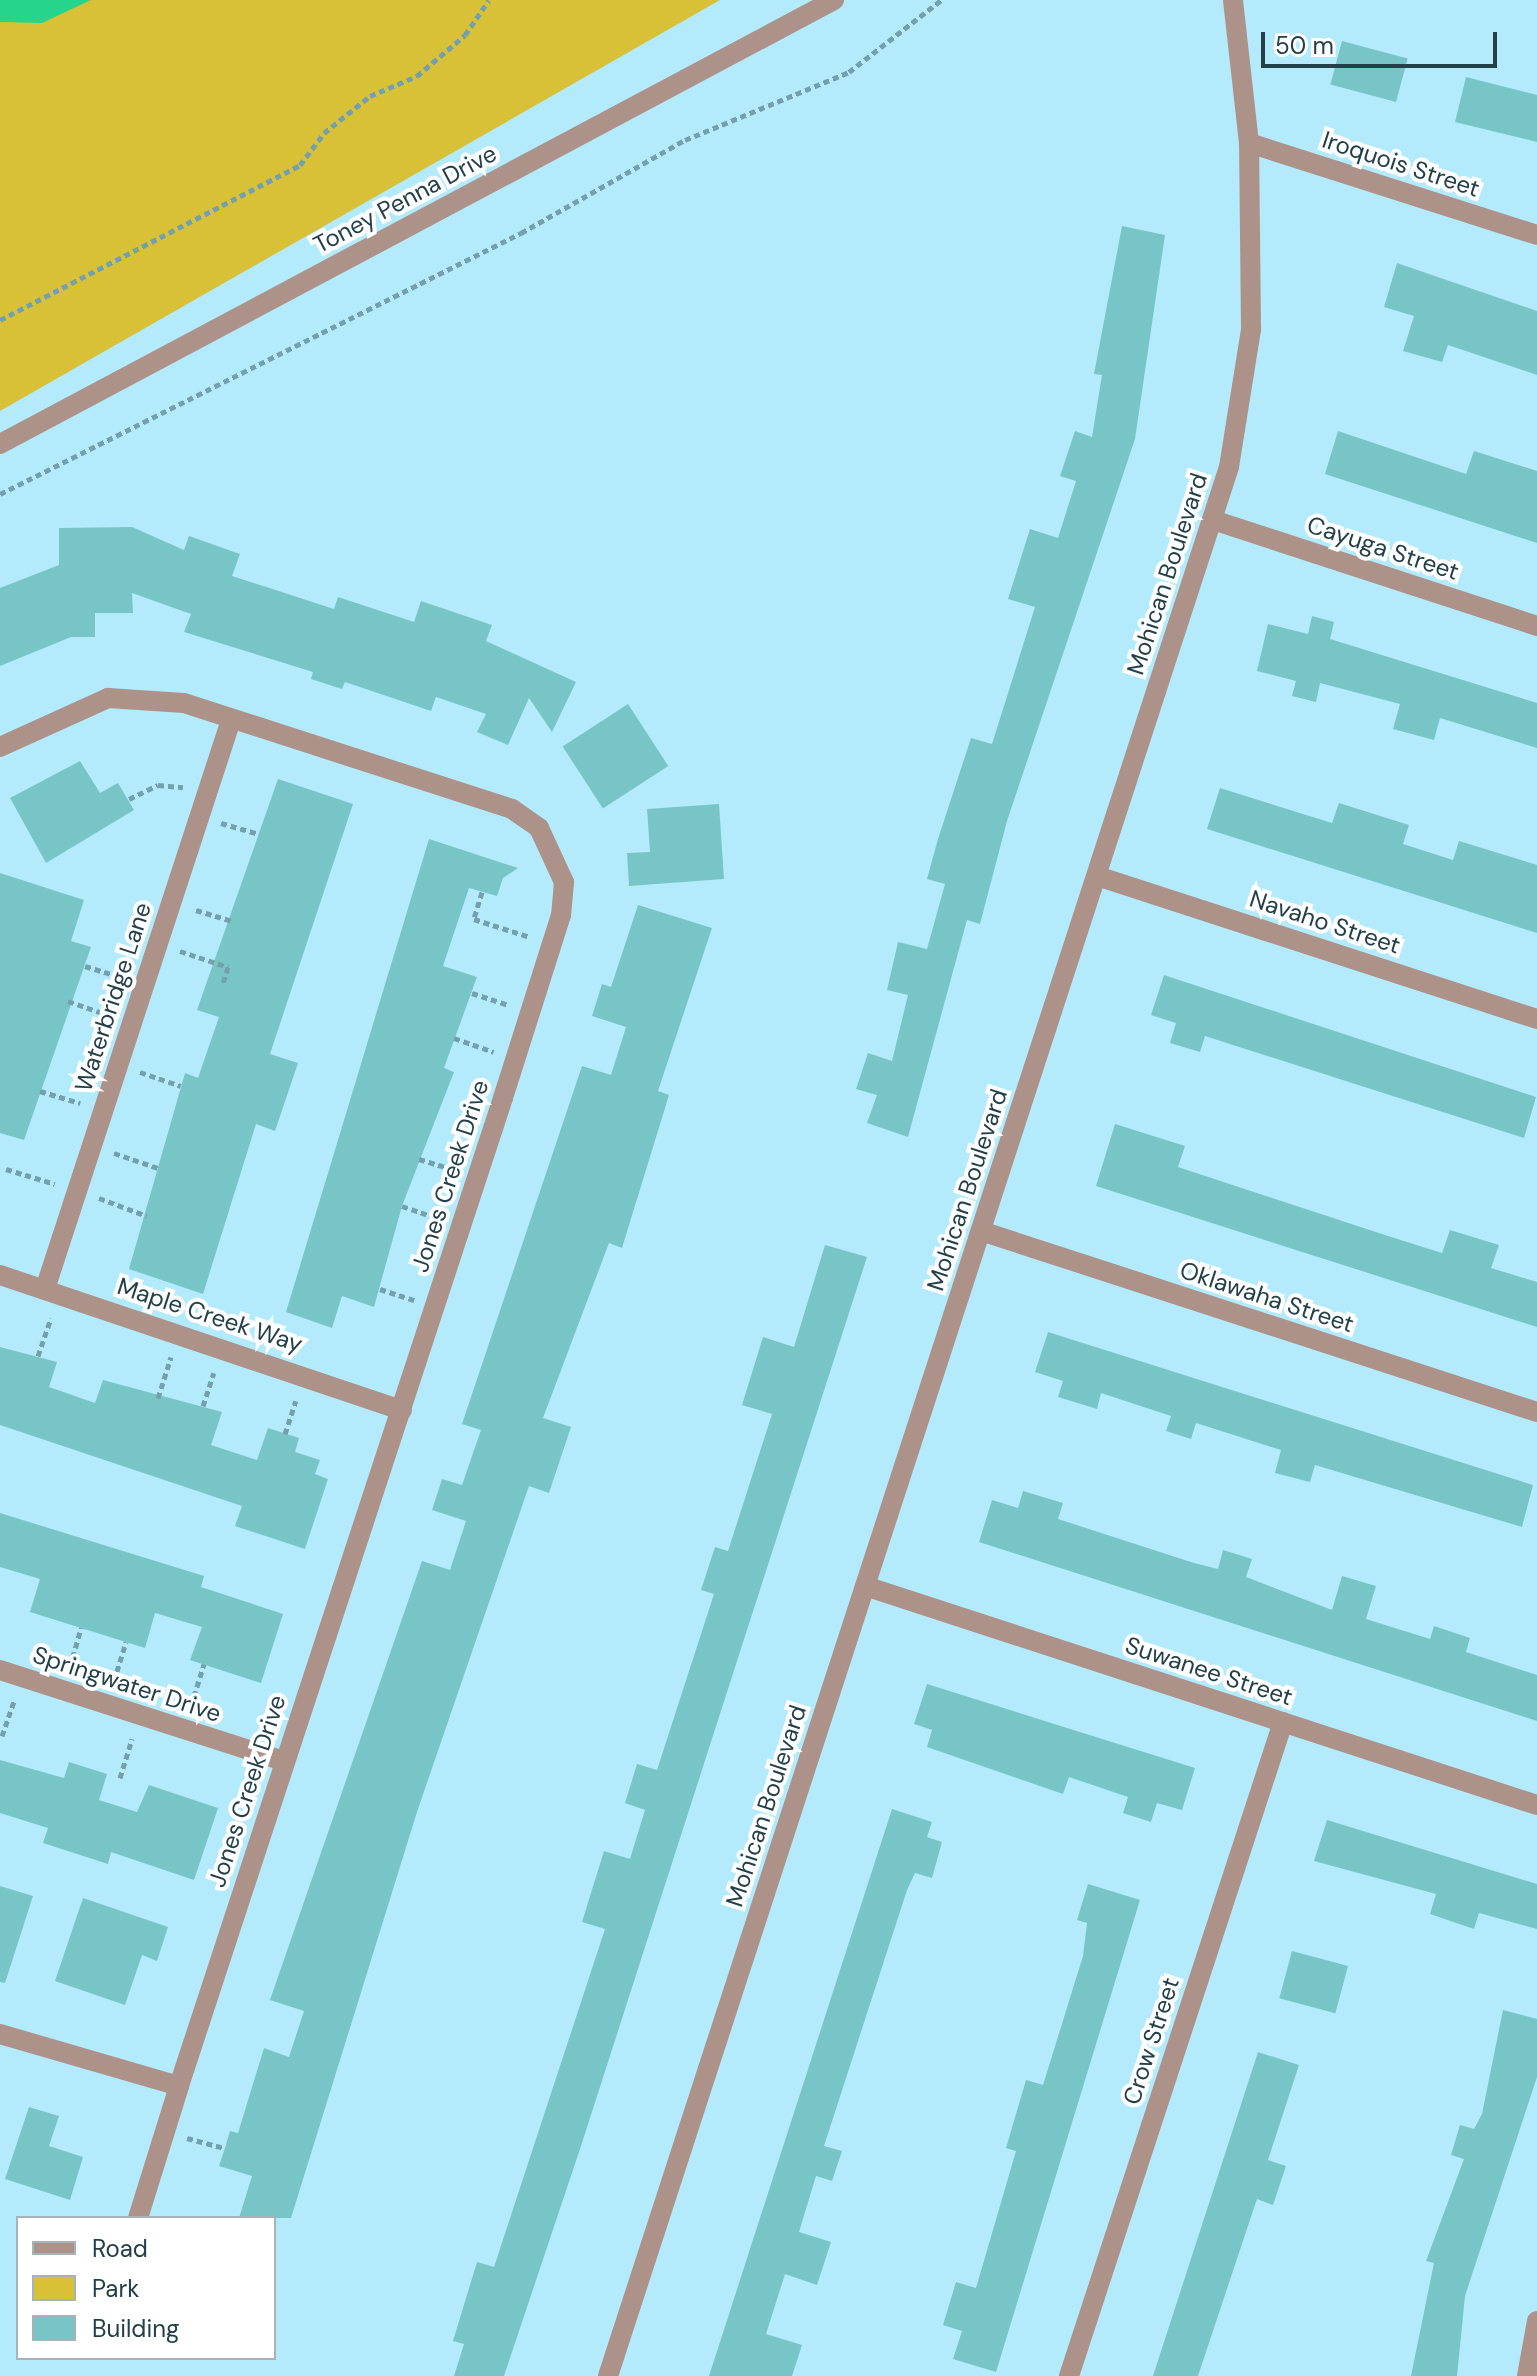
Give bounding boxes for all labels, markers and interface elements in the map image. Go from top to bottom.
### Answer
scale bar [1265,16,1501,66]
text: 50 m [1275,30,1334,61]
street label: Iroquois Street [1319,125,1483,203]
street label: Toney Penna Drive [309,139,501,259]
street label: Mohican Boulevard [1121,469,1213,679]
street label: Cayuga Street [1303,510,1463,586]
street label: Navaho Street [1246,884,1404,960]
street label: Waterbridge Lane [69,899,157,1095]
street label: Jones Creek Drive [405,1076,495,1276]
street label: Mohican Boulevard [921,1085,1013,1295]
street label: Oklawaha Street [1176,1255,1358,1339]
street label: Maple Creek Way [114,1271,306,1359]
street label: Suwanee Street [1122,1630,1296,1712]
street label: Springwater Drive [29,1640,225,1728]
street label: Jones Creek Drive [202,1691,292,1891]
street label: Mohican Boulevard [720,1701,812,1911]
street label: Crow Street [1117,1974,1185,2108]
legend [16,2216,276,2360]
text: Road [92,2233,148,2264]
text: Park [92,2273,139,2304]
text: Building [92,2313,179,2344]

